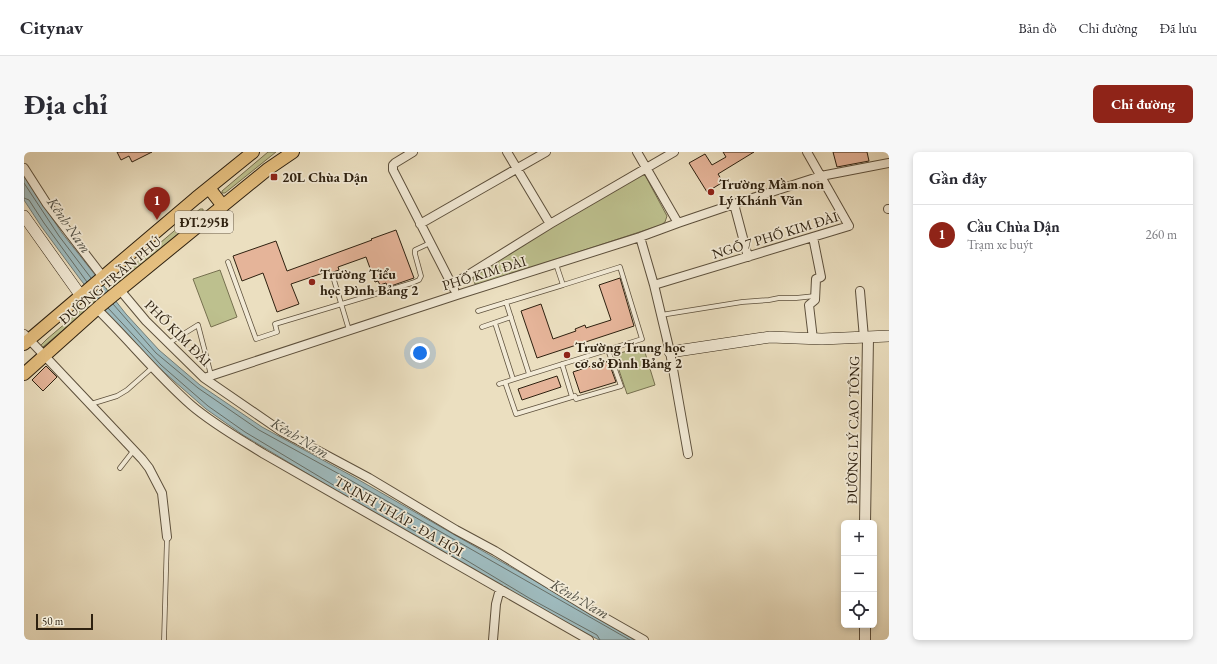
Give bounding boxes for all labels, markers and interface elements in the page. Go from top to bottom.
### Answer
text: Citynav [20,15,83,40]
text: Bản đồ [1019,19,1057,37]
text: Chỉ đường [1079,19,1137,37]
text: Đã lưu [1159,19,1197,37]
button: Chỉ đường [1093,85,1193,123]
text: Địa chỉ [24,86,108,122]
text: Gần đây [929,167,987,189]
place label: 20L Chùa Dận [282,168,368,186]
marker: 20L Chùa Dận [269,172,279,182]
place label: Trường Mầm non Lý Khánh Văn [719,175,824,209]
pin: 1 [144,187,170,220]
marker: Trường Mầm non Lý Khánh Văn [706,187,716,197]
water label: Kênh Nam [43,192,96,257]
street label: NGÕ 7 PHỐ KIM ĐÀI [710,207,841,263]
road number: ĐT.295B [175,211,233,233]
text: Cầu Chùa Dận [967,217,1060,236]
text: 1 [939,226,945,243]
text: 260 m [1146,226,1177,243]
street label: ĐƯỜNG TRẦN PHÚ [55,231,166,328]
text: Trạm xe buýt [967,236,1033,253]
street label: PHỐ KIM ĐÀI [440,252,528,294]
place label: Trường Tiểu học Đình Bảng 2 [320,265,419,299]
marker: Trường Tiểu học Đình Bảng 2 [307,277,317,287]
street label: PHỐ KIM ĐÀI [141,296,215,370]
place label: Trường Trung học cơ sở Đình Bảng 2 [575,338,685,372]
your location [410,343,430,363]
marker: Trường Trung học cơ sở Đình Bảng 2 [562,350,572,360]
street label: ĐƯỜNG LÝ CAO TÔNG [843,356,863,504]
water label: Kênh Nam [267,412,333,462]
street label: TRỊNH THÁP - ĐA HỘI [331,472,467,560]
map controls [841,520,877,628]
button: + [841,520,877,556]
button: − [841,556,877,592]
water label: Kênh Nam [547,574,613,623]
button: locate [841,592,877,628]
scale bar [36,612,93,631]
text: 50 m [42,614,63,628]

